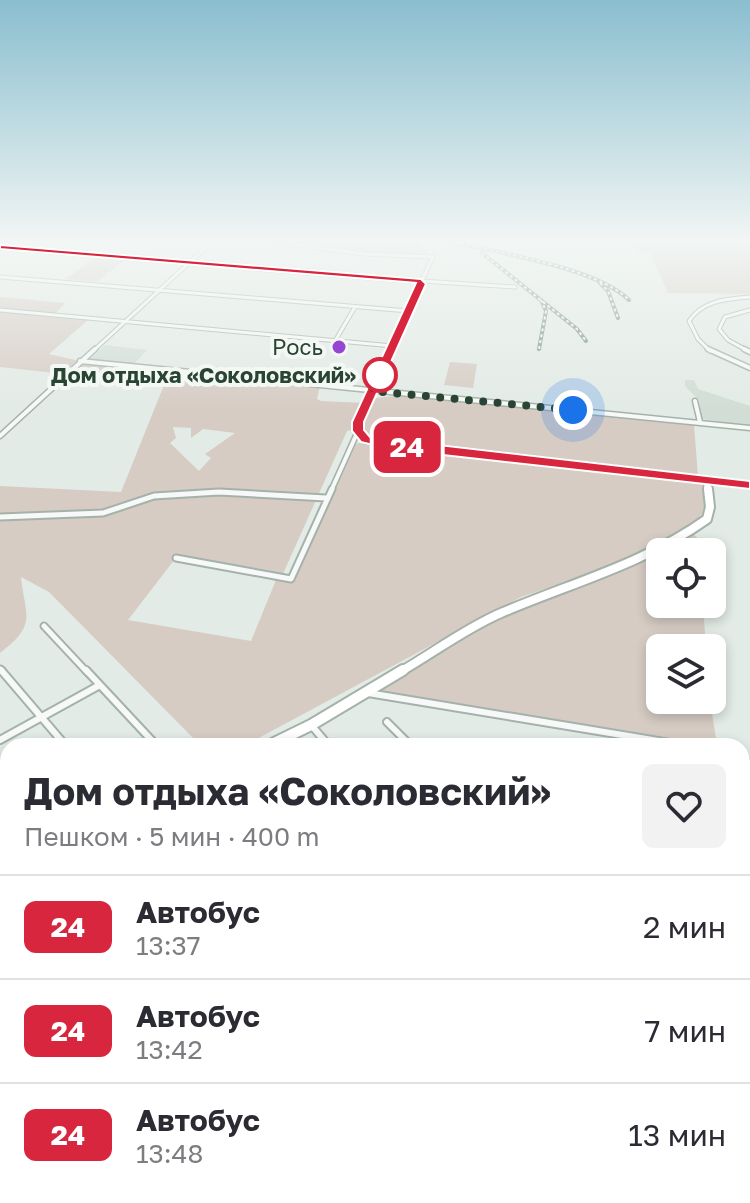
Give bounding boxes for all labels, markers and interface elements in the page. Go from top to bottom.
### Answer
place label: Рось [272,333,323,360]
marker: Рось [330,338,348,356]
marker: Дом отдыха «Соколовский» [363,358,397,392]
place label: Дом отдыха «Соколовский» [51,361,356,388]
your location [553,390,593,430]
line badge: 24 [371,421,443,473]
text: 24 [390,430,424,463]
map controls [646,538,726,714]
button: locate [646,538,726,618]
button: layers [646,634,726,714]
button: heart [642,764,726,848]
text: Дом отдыха «Соколовский» [24,768,551,813]
text: Пешком · 5 мин · 400 m [24,821,320,852]
text: Автобус [136,894,260,930]
text: 2 мин [643,909,726,945]
text: 24 [51,910,85,943]
text: 13:37 [136,930,201,961]
text: Автобус [136,998,260,1034]
text: 7 мин [644,1013,726,1049]
text: 24 [51,1014,85,1047]
text: 13:42 [136,1034,203,1065]
text: Автобус [136,1102,260,1138]
text: 13 мин [628,1117,726,1153]
text: 24 [51,1118,85,1151]
text: 13:48 [136,1138,203,1169]

